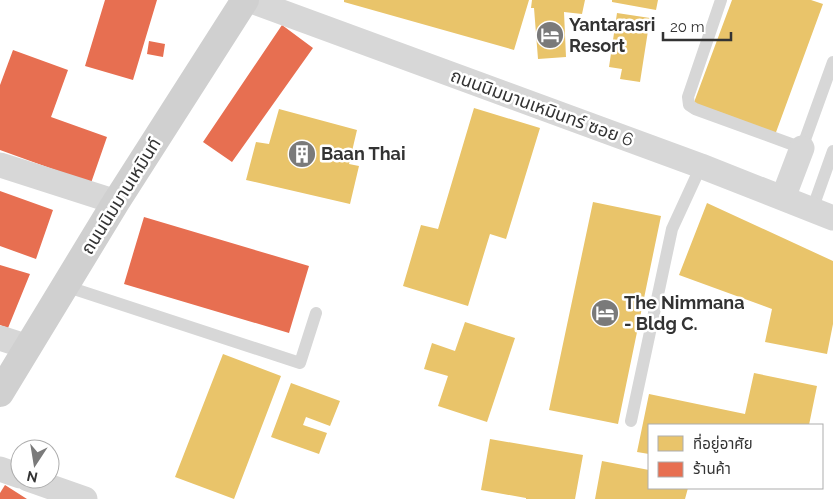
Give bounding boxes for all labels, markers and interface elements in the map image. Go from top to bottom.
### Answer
scale bar [663,10,730,42]
place label: Yantarasri Resort [569,14,655,56]
text: 20 m [670,18,705,36]
hotel icon: Yantarasri Resort [535,20,565,50]
street label: ถนนนิมมานเหมินทร์ ซอย 6 [448,65,637,150]
street label: ถนนนิมมานเหมินท์ [76,134,165,258]
building icon: Baan Thai [287,139,317,169]
place label: Baan Thai [321,143,406,164]
place label: The Nimmana - Bldg C. [624,292,745,334]
hotel icon: The Nimmana - Bldg C. [590,298,620,328]
legend [648,424,823,489]
text: ที่อยู่อาศัย [693,433,753,453]
north arrow [10,439,60,489]
text: ร้านค้า [693,460,731,478]
text: N [25,468,39,486]

